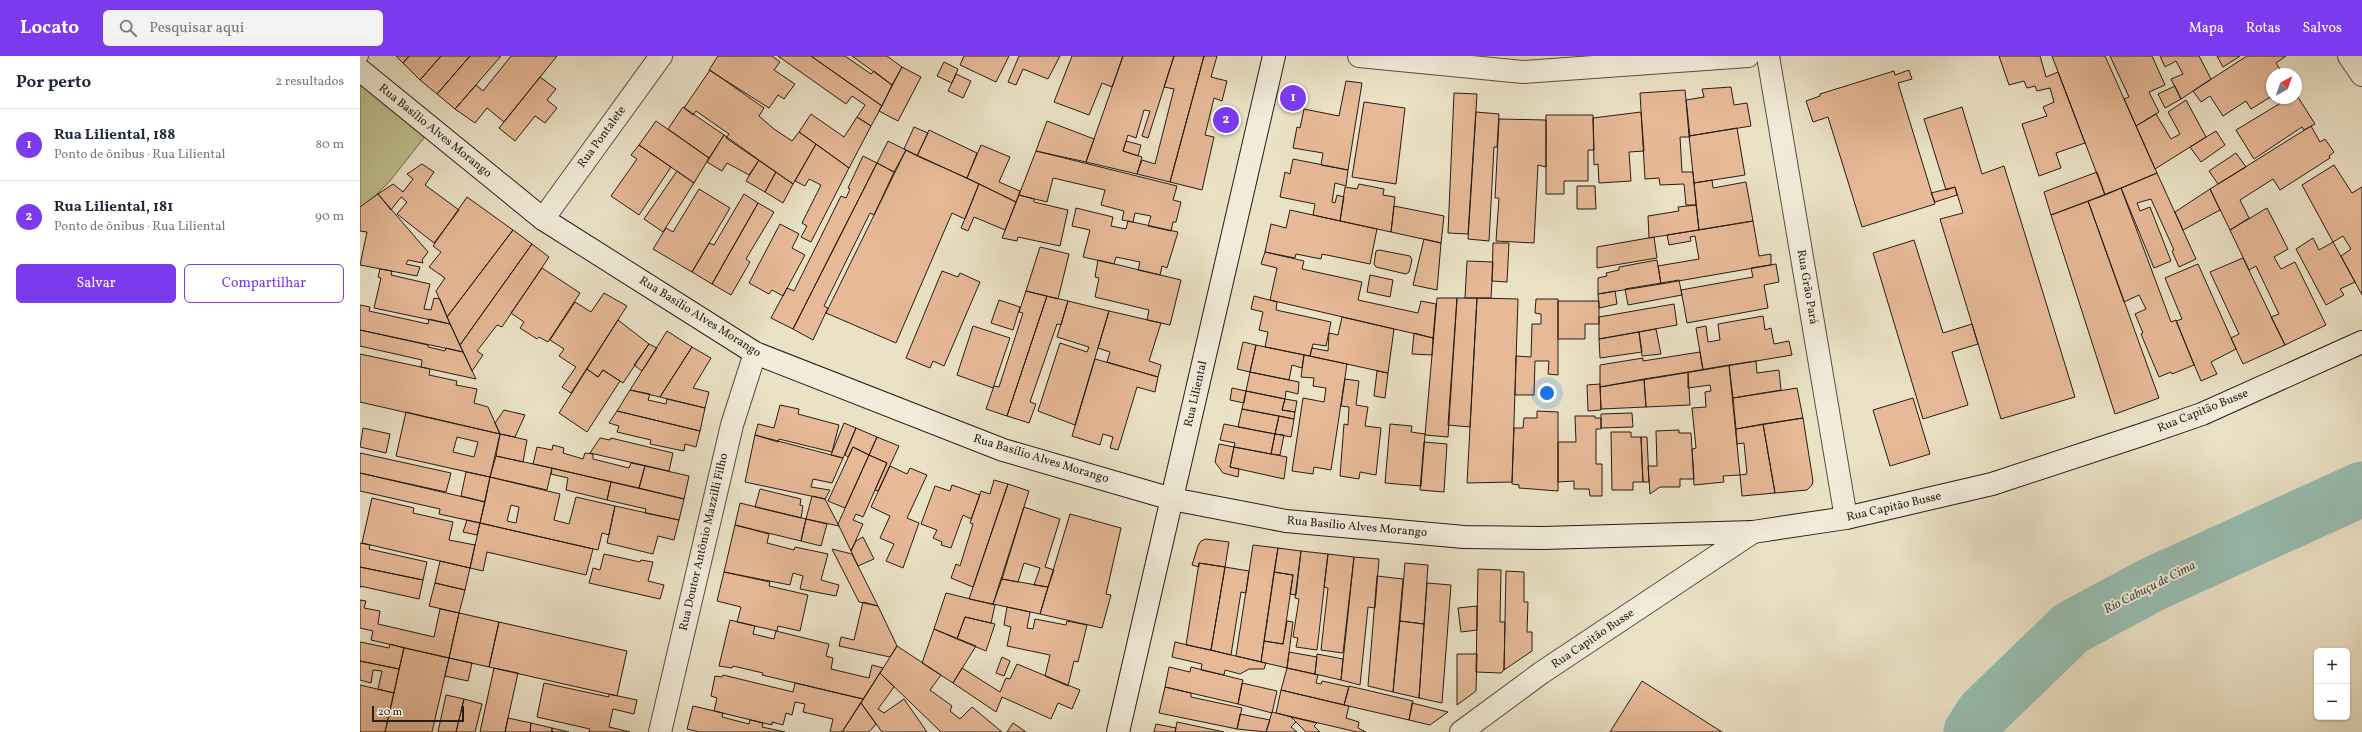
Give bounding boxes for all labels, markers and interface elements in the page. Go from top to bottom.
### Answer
search box [103,10,383,46]
text: Locato [20,15,79,41]
icon: search [117,17,139,39]
text: Pesquisar aqui [149,18,244,39]
text: Mapa [2189,19,2224,38]
text: Rotas [2246,19,2280,38]
text: Salvos [2302,19,2342,38]
north arrow [2266,68,2302,104]
text: Por perto [16,71,91,94]
text: 2 resultados [275,73,344,91]
street label: Rua Basílio Alves Morango [375,80,495,182]
pin: 1 [1280,83,1306,113]
street label: Rua Pontalete [574,103,630,171]
pin: 2 [1213,105,1239,135]
text: Rua Liliental, 188 [54,125,175,146]
text: 1 [26,136,32,154]
text: 80 m [315,136,344,154]
text: Ponto de ônibus · Rua Liliental [54,146,226,164]
text: Rua Liliental, 181 [54,197,173,218]
text: 2 [26,208,32,226]
text: 90 m [315,208,344,226]
text: Ponto de ônibus · Rua Liliental [54,218,226,236]
street label: Rua Grão Pará [1793,248,1821,326]
button: Salvar [16,264,176,303]
button: Compartilhar [184,264,344,303]
street label: Rua Basílio Alves Morango [636,273,764,361]
street label: Rua Liliental [1181,359,1211,429]
your location [1537,383,1557,403]
street label: Rua Capitão Busse [2155,385,2251,437]
street label: Rua Basílio Alves Morango [971,431,1111,487]
street label: Rua Doutor Antônio Mazzilli Filho [676,452,732,632]
street label: Rua Capitão Busse [1845,488,1943,526]
street label: Rua Basílio Alves Morango [1286,513,1428,541]
water label: Rio Cabuçu de Cima [2101,557,2199,619]
street label: Rua Capitão Busse [1548,605,1638,673]
map controls [2314,648,2350,720]
button: + [2314,648,2350,684]
button: − [2314,684,2350,720]
scale bar [372,704,464,723]
text: 20 m [378,705,402,720]

